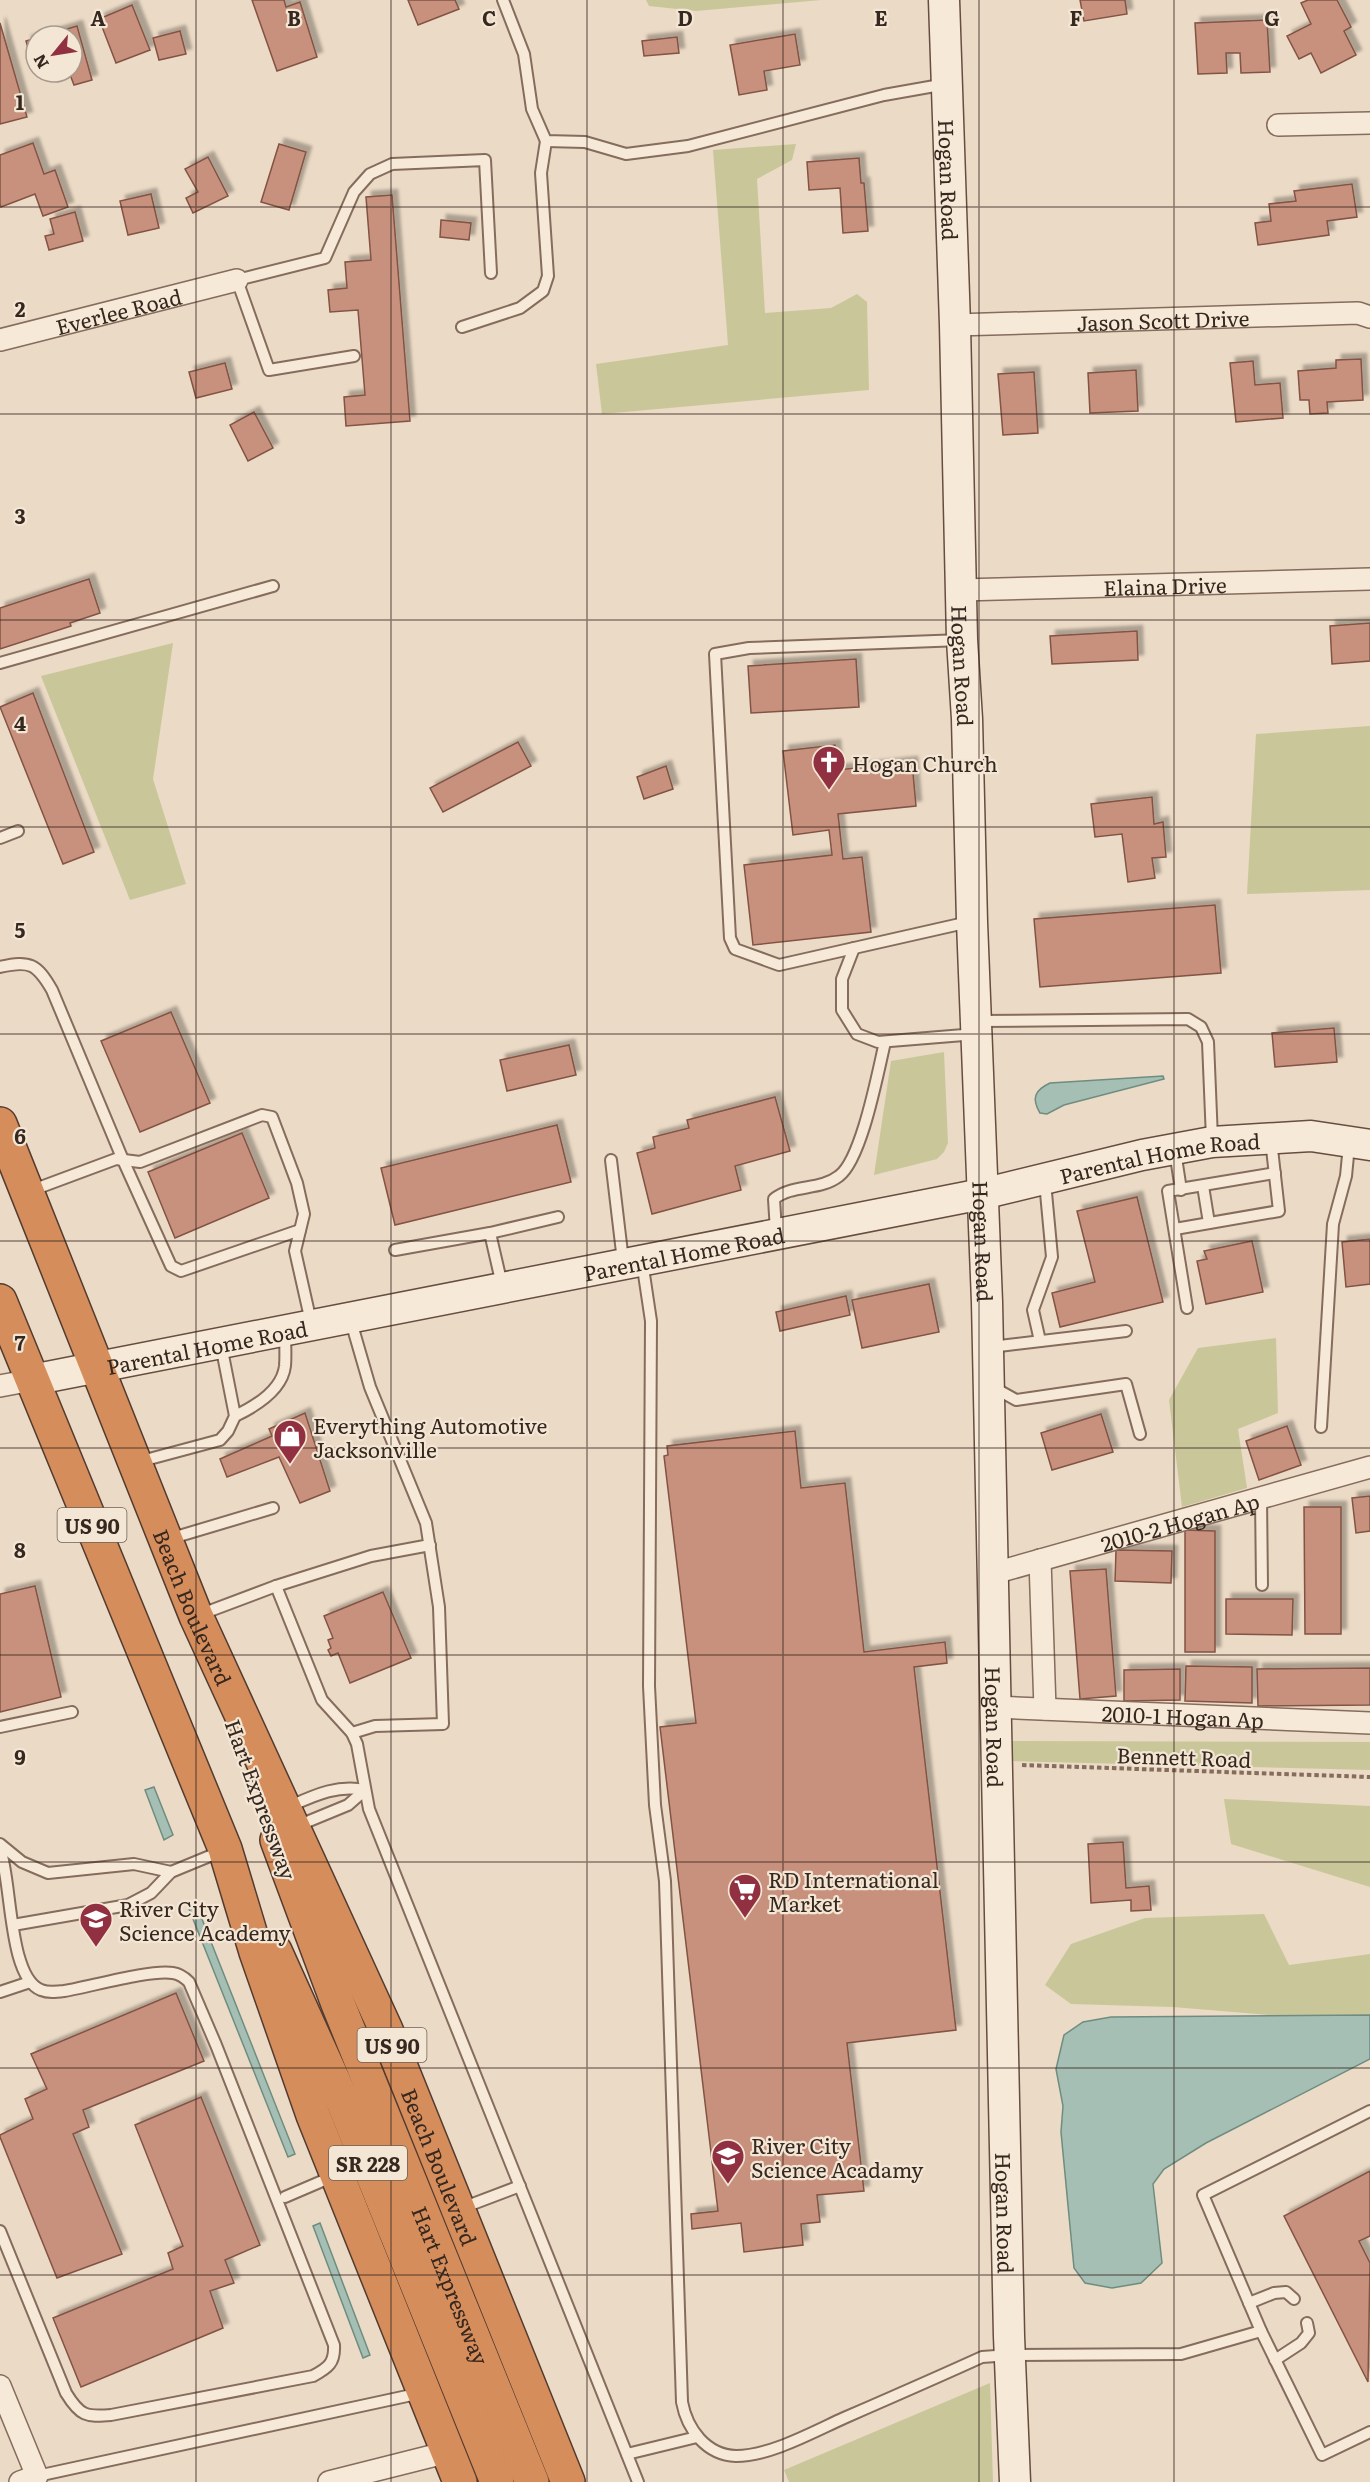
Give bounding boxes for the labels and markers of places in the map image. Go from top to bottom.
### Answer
church icon: Hogan Church [811,744,847,791]
place label: Hogan Church [852,747,998,778]
place label: Everything Automotive Jacksonville [313,1409,547,1464]
shop icon: Everything Automotive Jacksonville [272,1418,308,1465]
place label: RD International Market [768,1863,939,1918]
supermarket icon: RD International Market [727,1872,763,1919]
place label: River City Science Academy [119,1892,292,1947]
school or university icon: River City Science Academy [78,1901,114,1948]
place label: River City Science Acadamy [751,2129,924,2184]
school or university icon: River City Science Acadamy [710,2138,746,2185]

